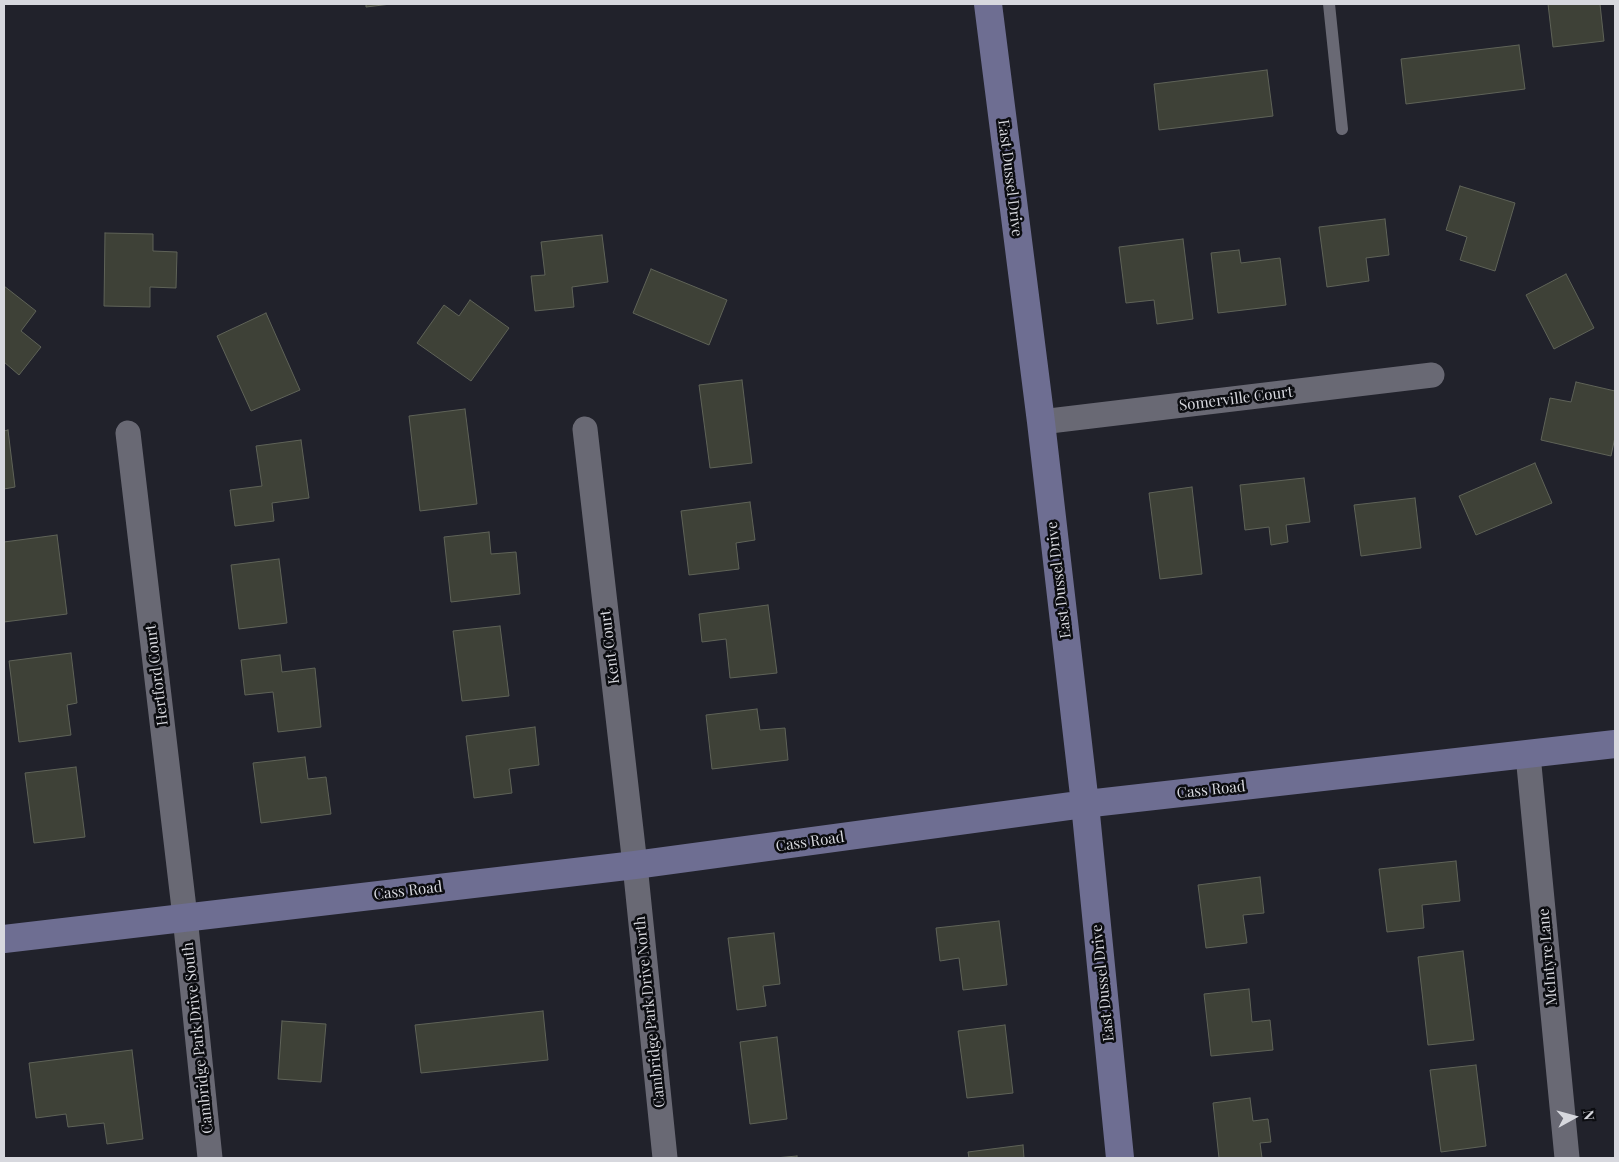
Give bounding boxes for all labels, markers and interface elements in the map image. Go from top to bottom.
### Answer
street label: East Dussel Drive [994,119,1026,237]
street label: Somerville Court [1178,383,1294,415]
street label: East Dussel Drive [1043,521,1075,639]
street label: Kent Court [597,609,623,685]
street label: Hertford Court [142,623,172,727]
street label: Cass Road [1176,777,1246,803]
street label: Cass Road [775,828,845,856]
street label: Cass Road [373,878,443,904]
street label: McIntyre Lane [1535,908,1561,1006]
street label: Cambridge Park Drive North [631,915,669,1109]
street label: East Dussel Drive [1088,924,1118,1042]
street label: Cambridge Park Drive South [179,941,217,1135]
north arrow [1549,1092,1599,1142]
text: N [1579,1109,1599,1121]

